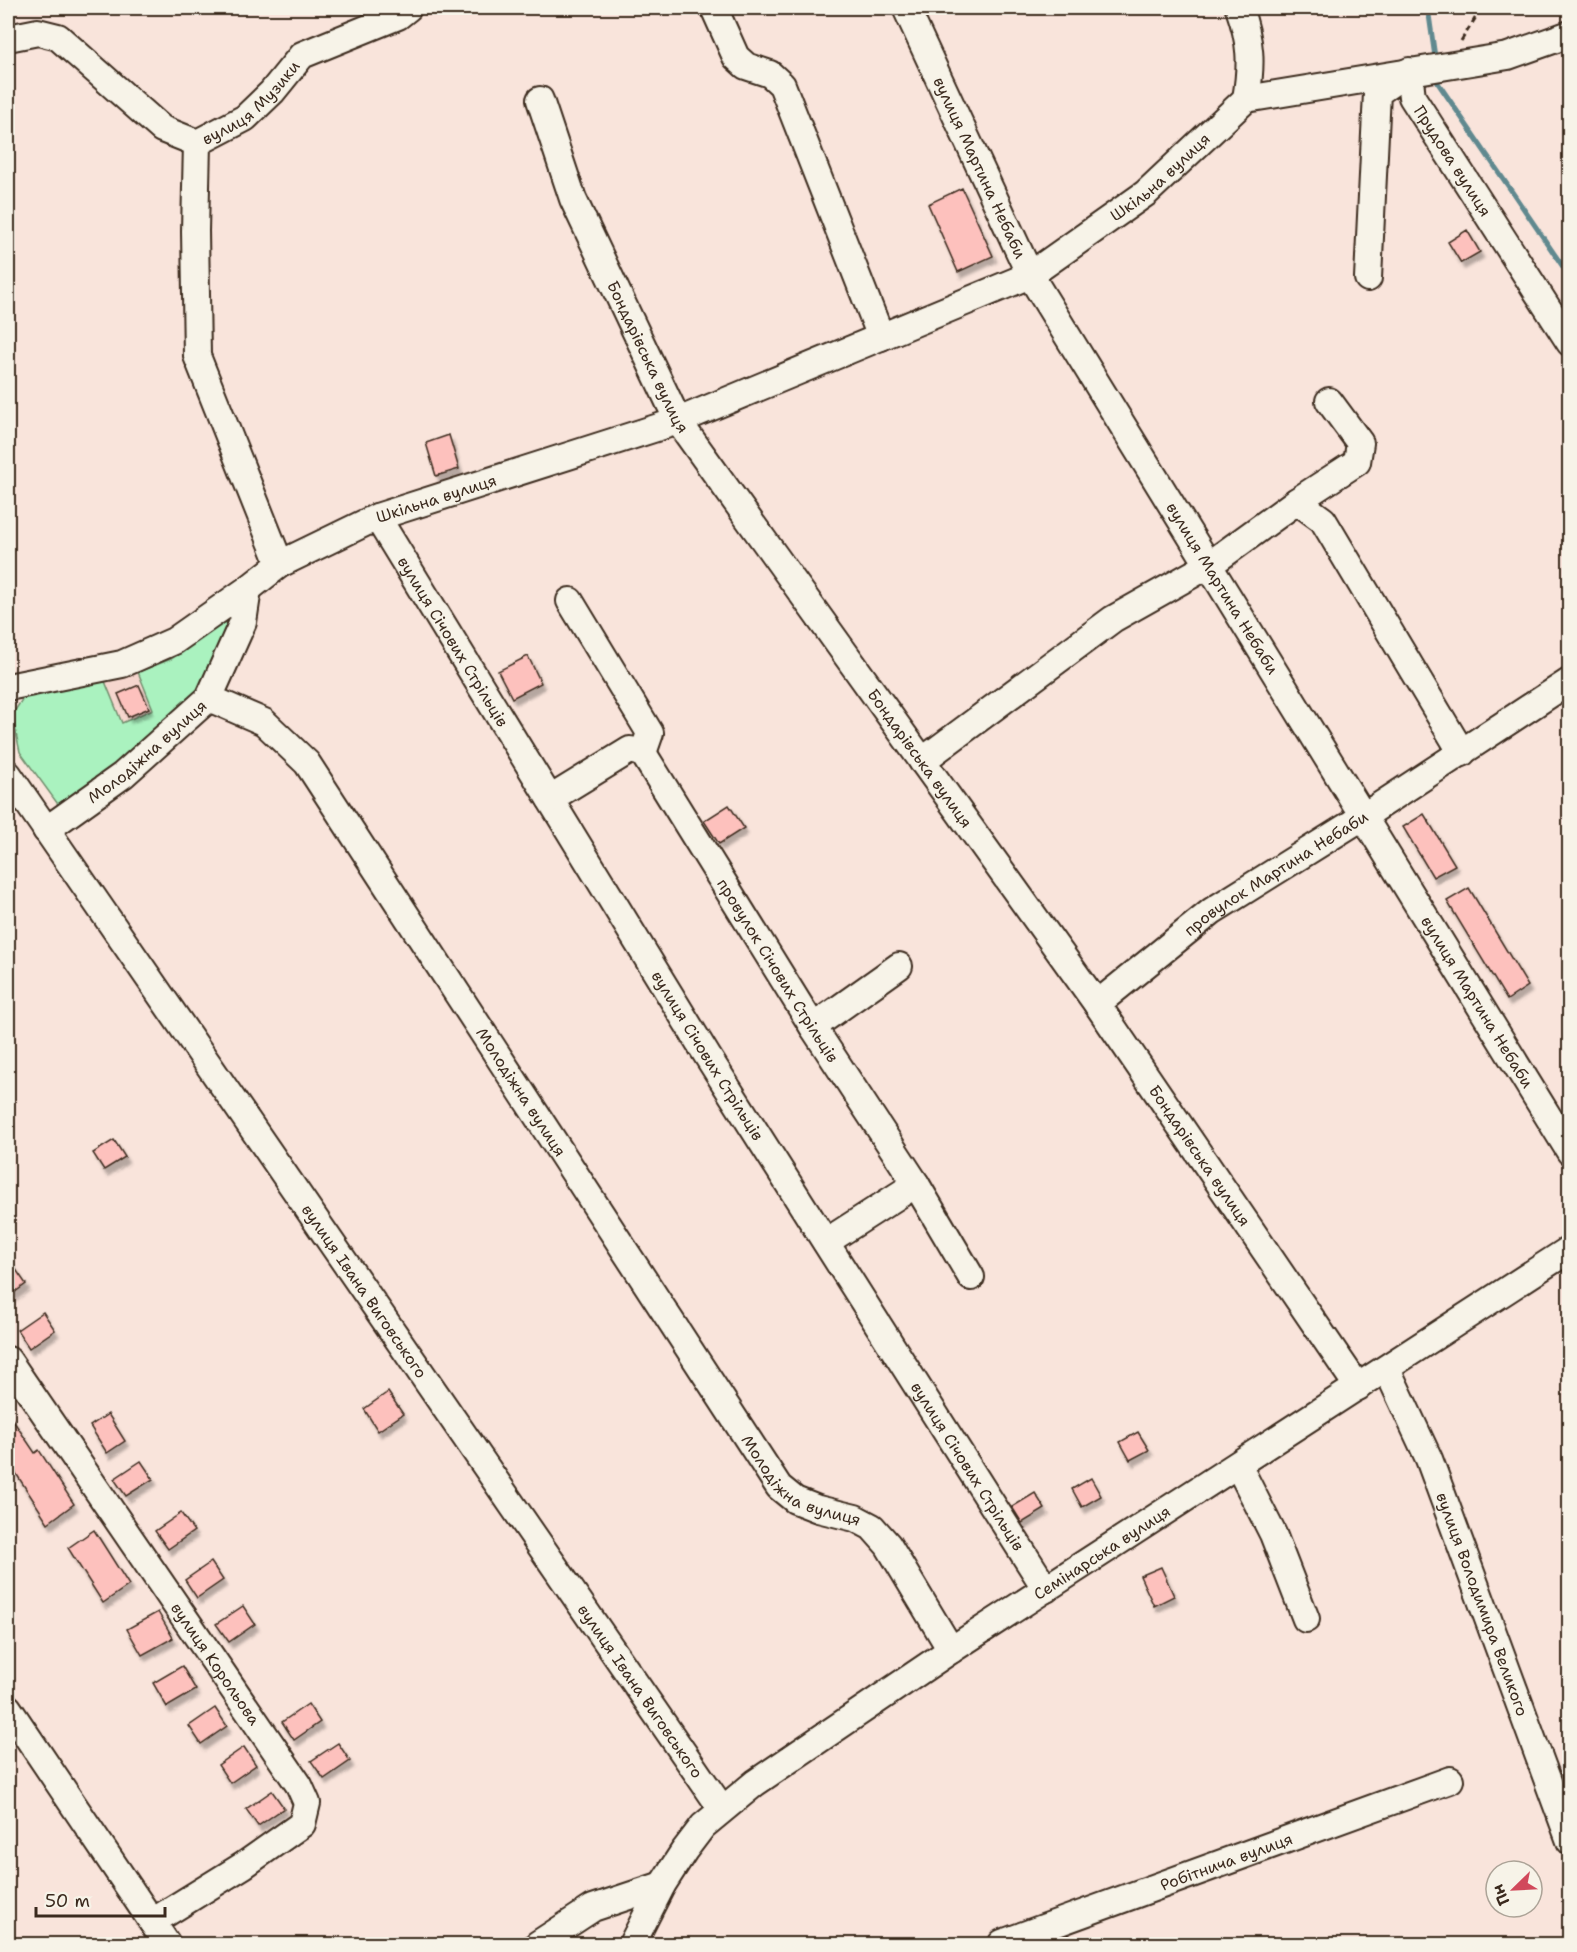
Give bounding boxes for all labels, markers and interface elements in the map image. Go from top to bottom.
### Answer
street label: вулиця Музики [198,56,305,150]
street label: вулиця Мартина Небаби [928,73,1031,262]
street label: Прудова вулиця [1409,102,1496,221]
street label: Шкільна вулиця [1106,128,1214,226]
street label: Бондарівська вулиця [602,277,693,437]
street label: Шкільна вулиця [373,470,499,528]
street label: вулиця Мартина Небаби [1161,498,1283,678]
street label: вулиця Січових Стрільців [393,553,513,731]
street label: Бондарівська вулиця [863,685,977,832]
street label: Молодіжна вулиця [83,695,211,808]
street label: провулок Мартина Небаби [1180,806,1372,941]
street label: провулок Січових Стрільців [712,875,843,1067]
street label: вулиця Мартина Небаби [1416,912,1538,1092]
street label: вулиця Січових Стрільців [647,967,768,1145]
street label: Молодіжна вулиця [471,1024,571,1161]
street label: Бондарівська вулиця [1144,1081,1255,1230]
street label: вулиця Івана Виговського [297,1200,432,1382]
street label: вулиця Січових Стрільців [906,1378,1029,1555]
street label: Молодіжна вулиця [737,1431,865,1530]
street label: вулиця Володимира Великого [1431,1489,1533,1719]
street label: Семінарська вулиця [1030,1501,1174,1605]
street label: вулиця Корольова [166,1598,265,1729]
street label: вулиця Івана Виговського [573,1600,708,1782]
street label: Робітнича вулиця [1157,1828,1296,1896]
north arrow [1484,1859,1544,1919]
scale bar [36,1880,165,1918]
text: Пн [1487,1881,1515,1909]
text: 50 m [45,1889,90,1913]

